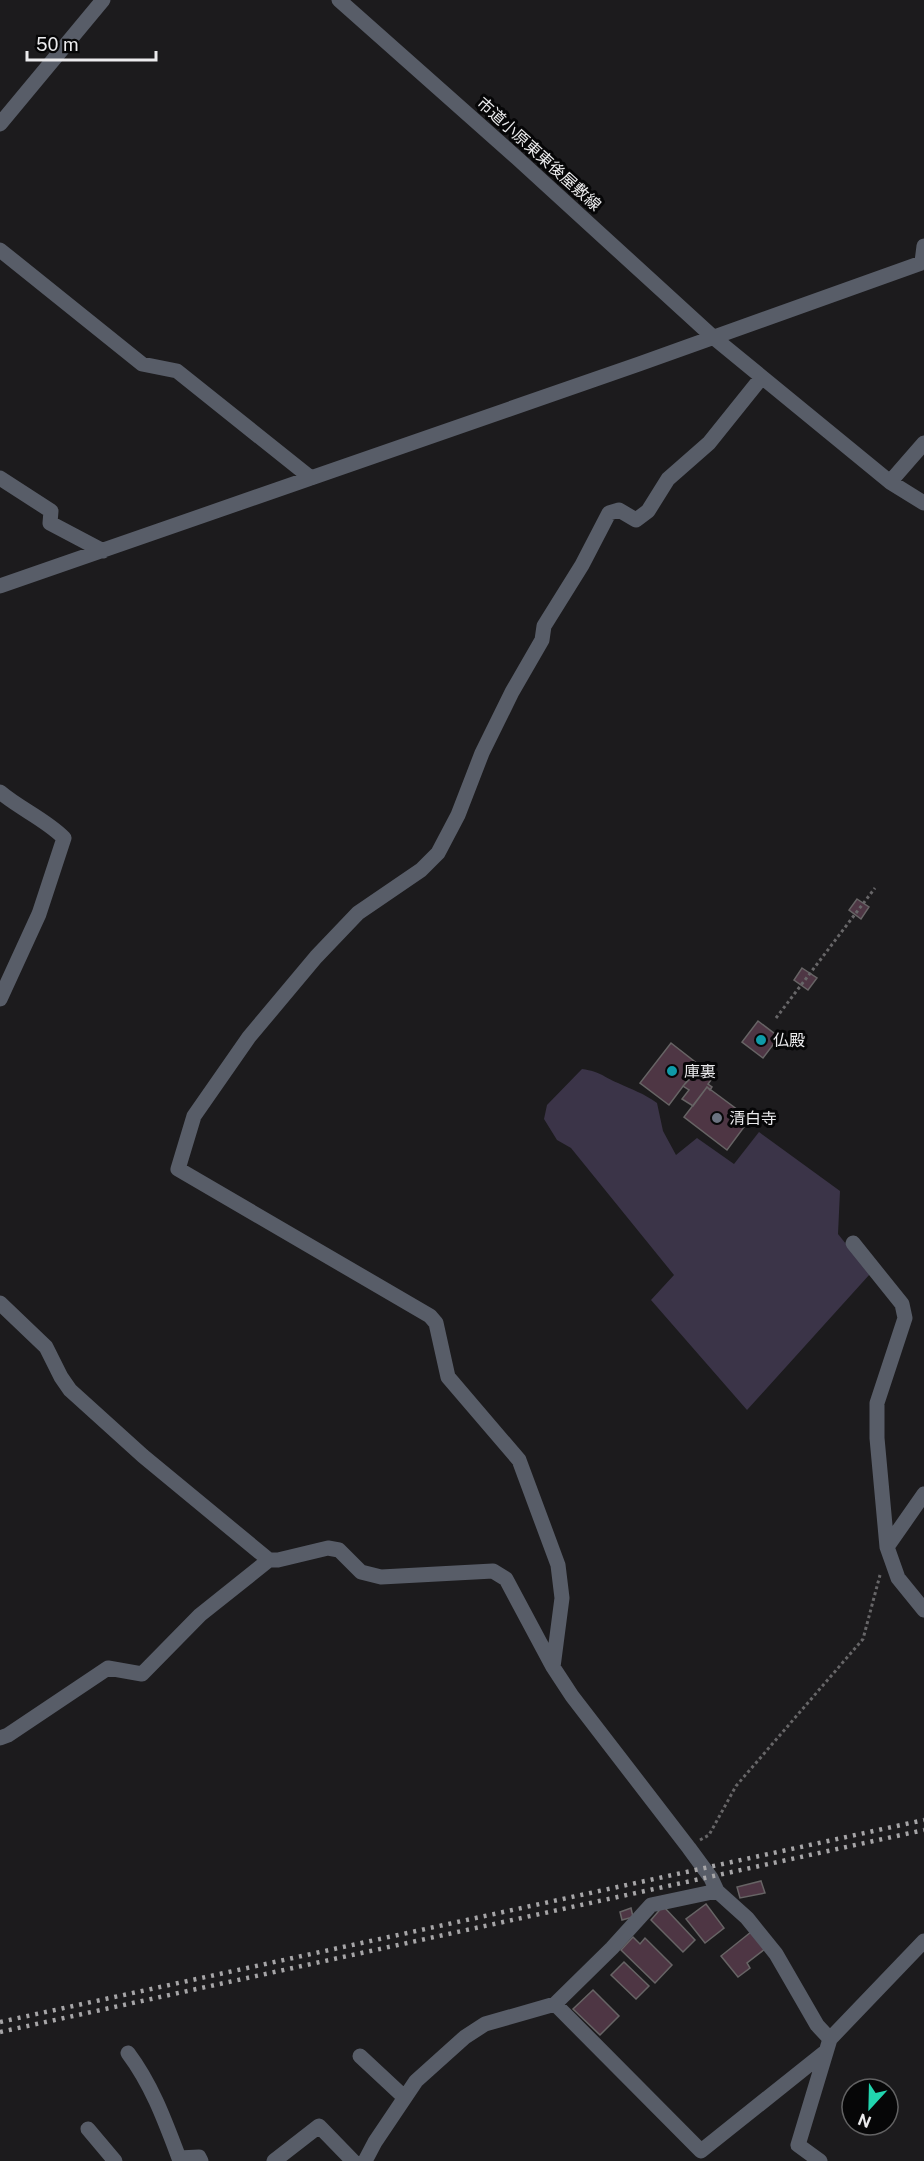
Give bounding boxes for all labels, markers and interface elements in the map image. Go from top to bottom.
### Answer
scale bar [27,24,156,62]
text: 50 m [36,34,79,55]
street label: 市道小原東東後屋敷線 [473,93,605,215]
place label: 仏殿 [773,1031,805,1050]
marker: 仏殿 [754,1033,768,1047]
place label: 庫裏 [684,1062,716,1081]
marker: 庫裏 [665,1064,679,1078]
place label: 清白寺 [729,1109,777,1128]
marker: 清白寺 [710,1111,724,1125]
north arrow [840,2077,900,2137]
text: N [855,2109,874,2132]

